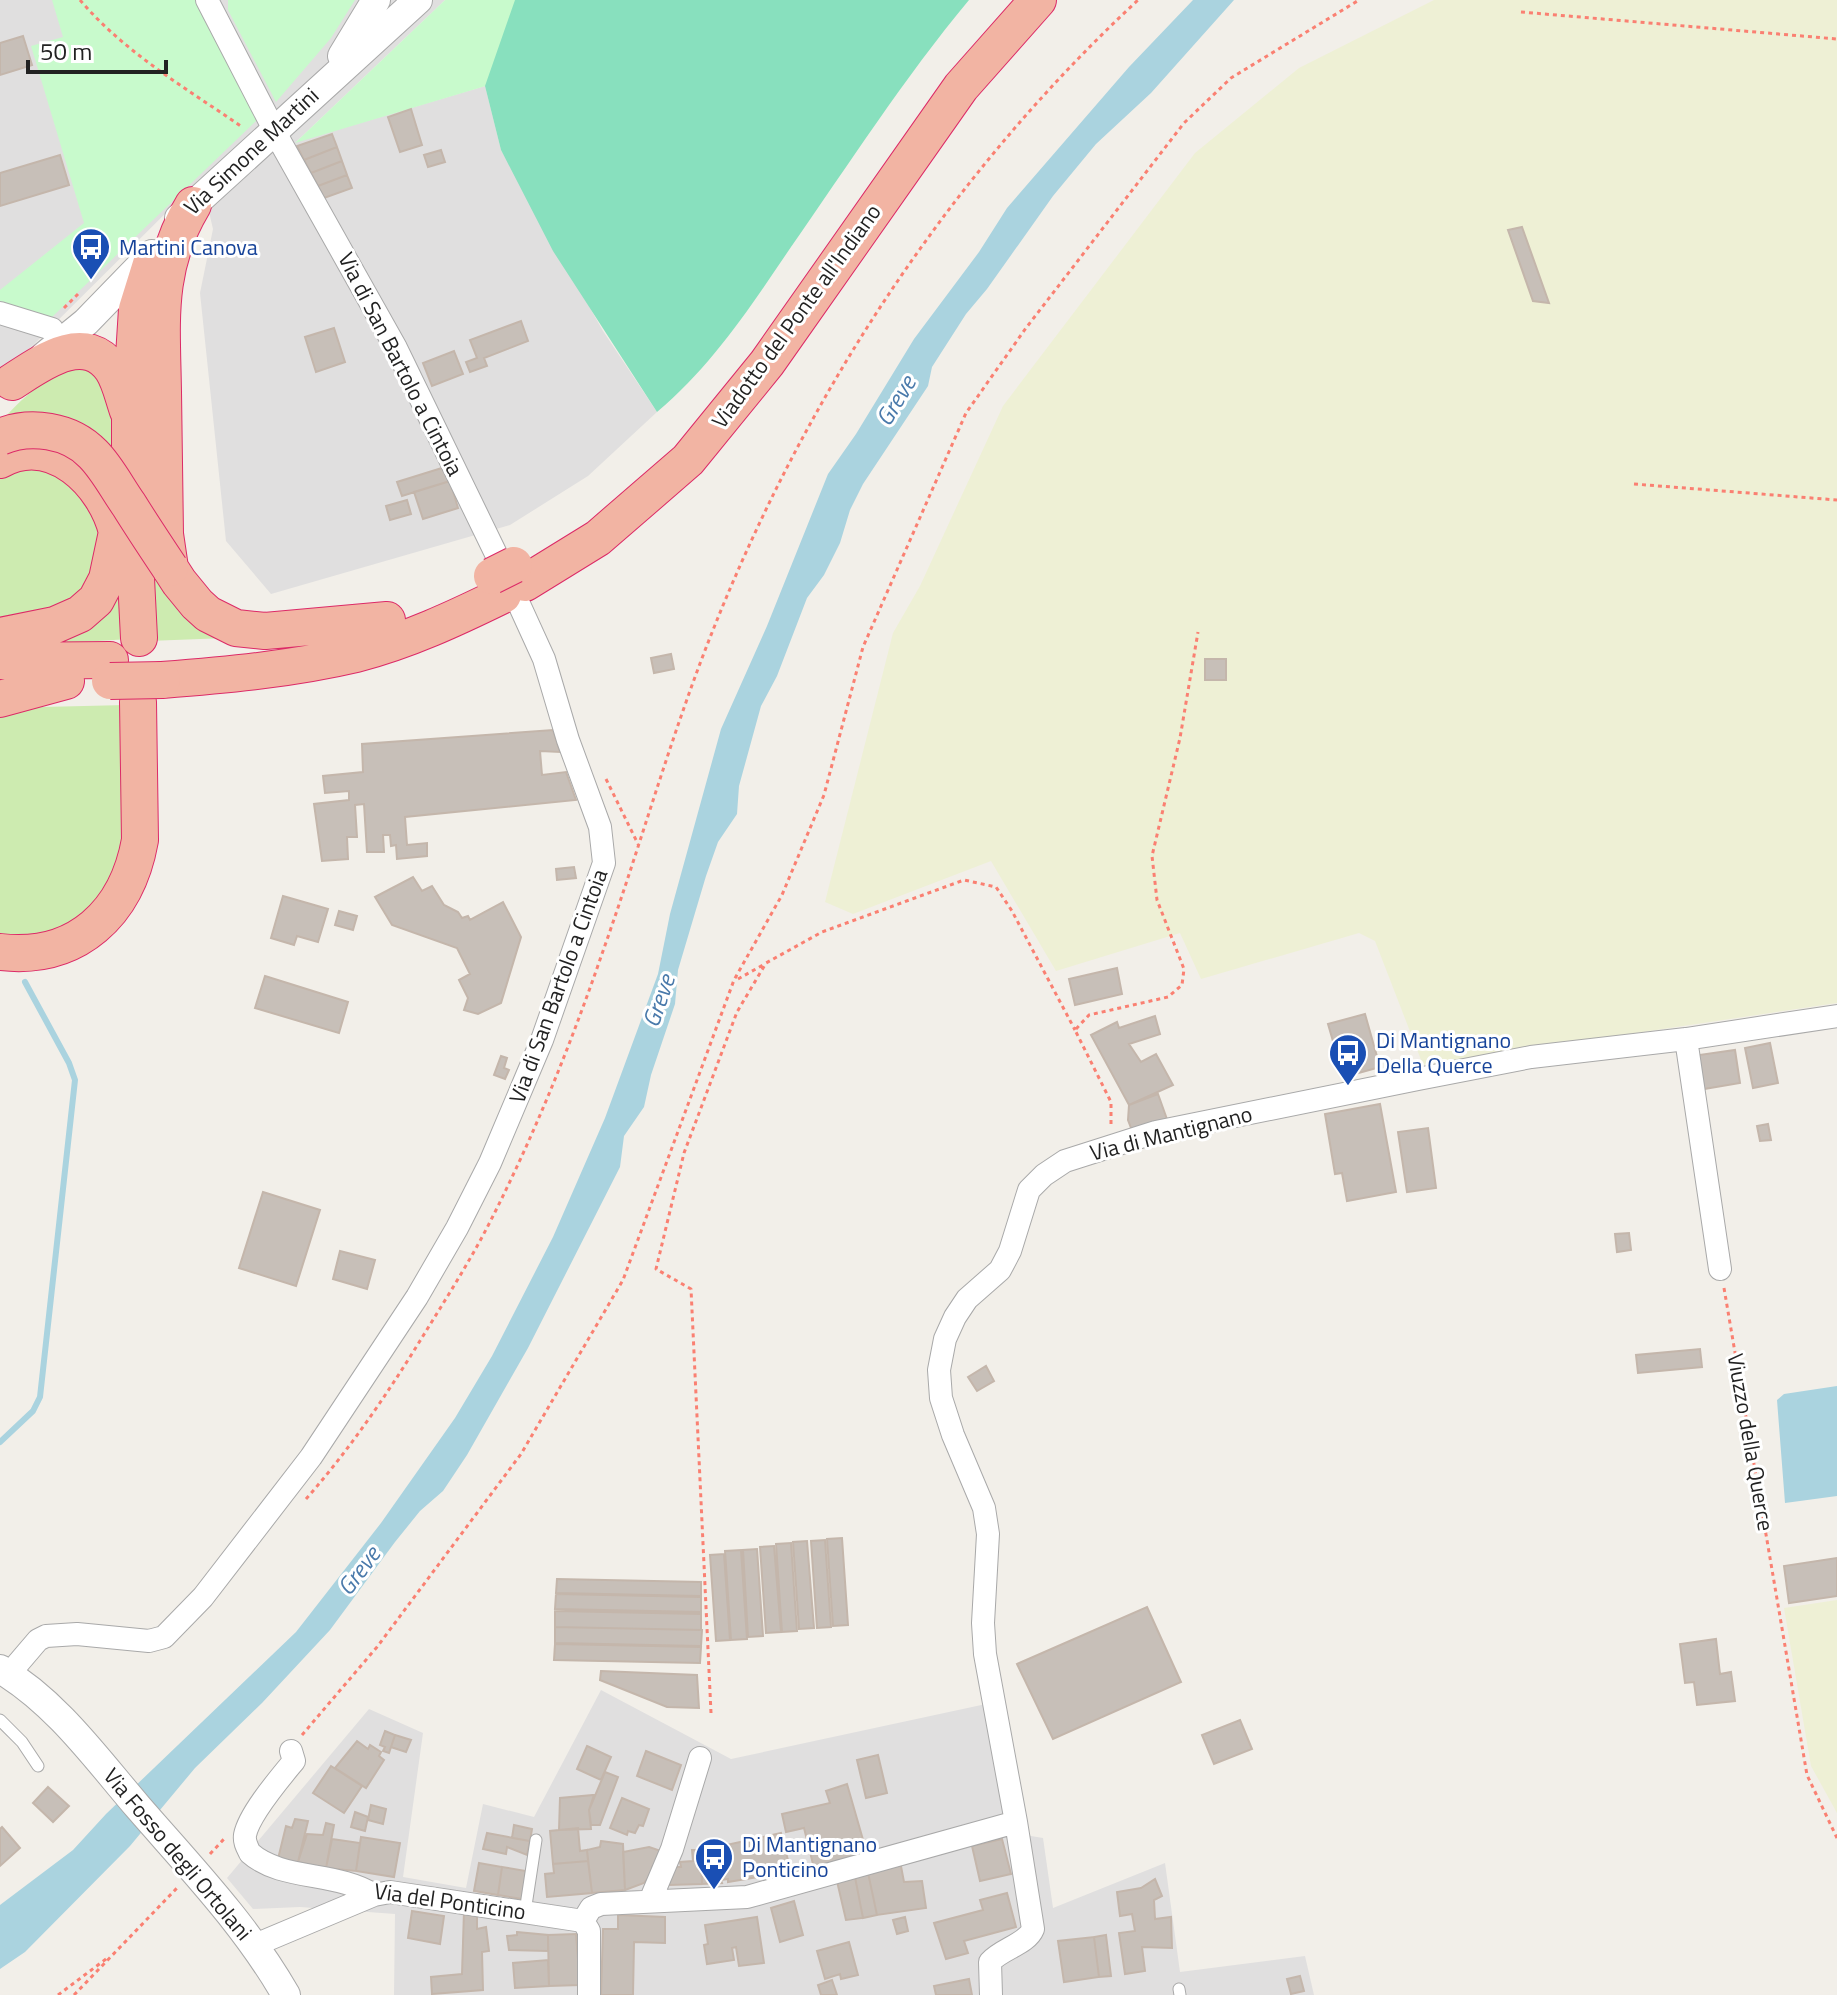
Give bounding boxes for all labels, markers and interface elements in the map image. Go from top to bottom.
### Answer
scale bar [28,24,166,74]
text: 50 m [40,33,92,69]
street label: Via Simone Martini [176,79,326,223]
street label: Viadotto del Ponte all'Indiano [703,197,889,435]
bus stop icon: Martini Canova [70,226,112,281]
place label: Martini Canova [119,230,258,264]
street label: Via di San Bartolo a Cintoia [330,246,472,482]
water label: Greve [866,367,925,433]
street label: Via di San Bartolo a Cintoia [500,864,616,1108]
water label: Greve [632,968,684,1032]
place label: Di Mantignano Della Querce [1376,1023,1511,1082]
bus stop icon: Di Mantignano Della Querce [1327,1032,1369,1087]
street label: Via di Mantignano [1086,1096,1256,1170]
street label: Viuzzo della Querce [1719,1351,1783,1533]
water label: Greve [328,1537,390,1603]
street label: Via Fosso degli Ortolani [95,1760,261,1948]
place label: Di Mantignano Ponticino [742,1827,877,1886]
bus stop icon: Di Mantignano Ponticino [693,1836,735,1891]
street label: Via del Ponticino [372,1874,528,1928]

